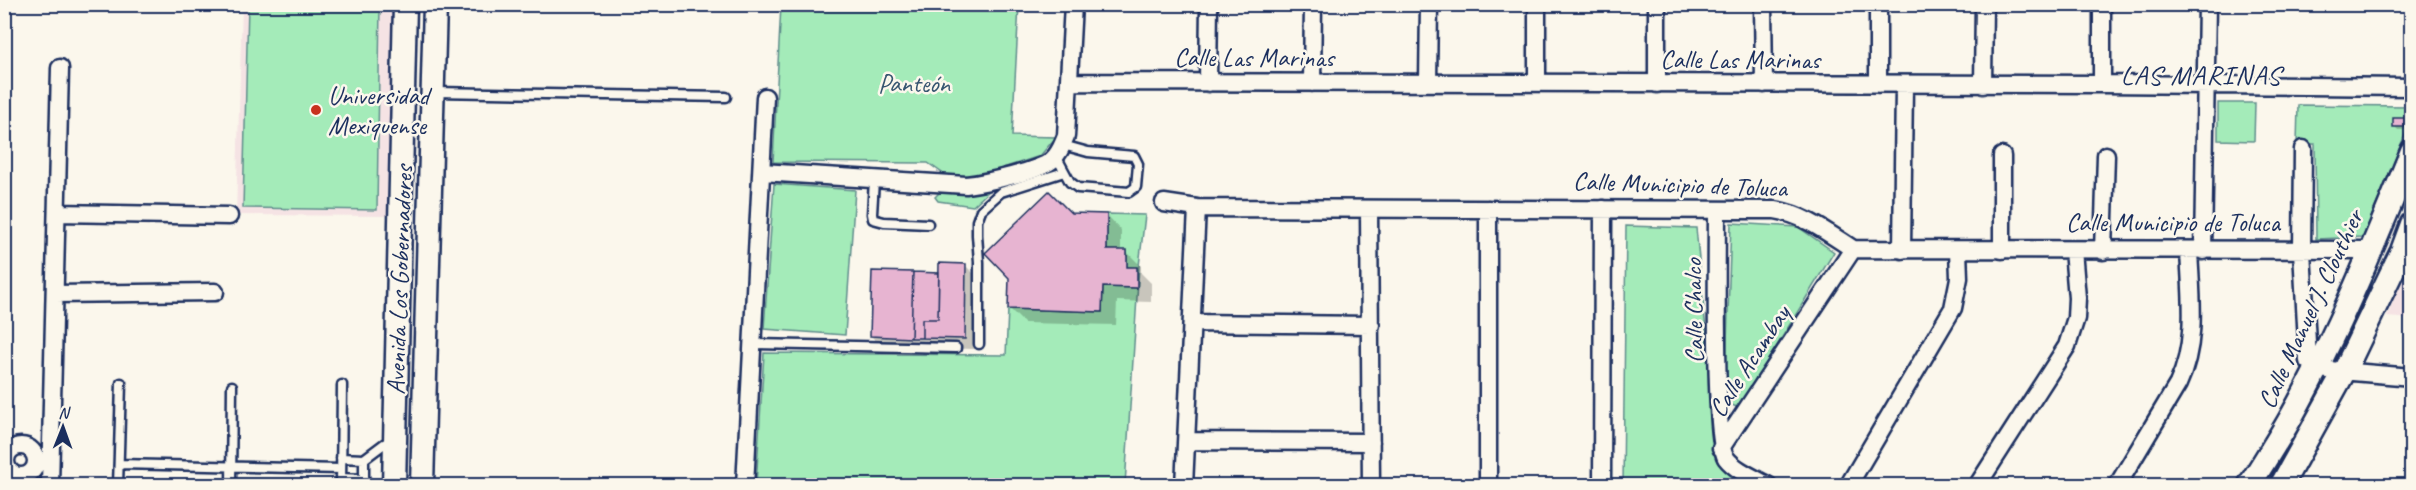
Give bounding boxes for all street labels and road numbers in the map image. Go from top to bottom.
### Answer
street label: Calle Las Marinas [1174,41,1336,74]
street label: Calle Las Marinas [1660,43,1822,76]
street label: Avenida Los Gobernadores [379,163,420,395]
street label: Calle Municipio de Toluca [1573,164,1789,205]
street label: Calle Manuel J. Clouthier [2250,202,2372,414]
street label: Calle Municipio de Toluca [2066,206,2281,239]
street label: Calle Chalco [1676,256,1711,364]
street label: Calle Acambay [1701,297,1799,423]

